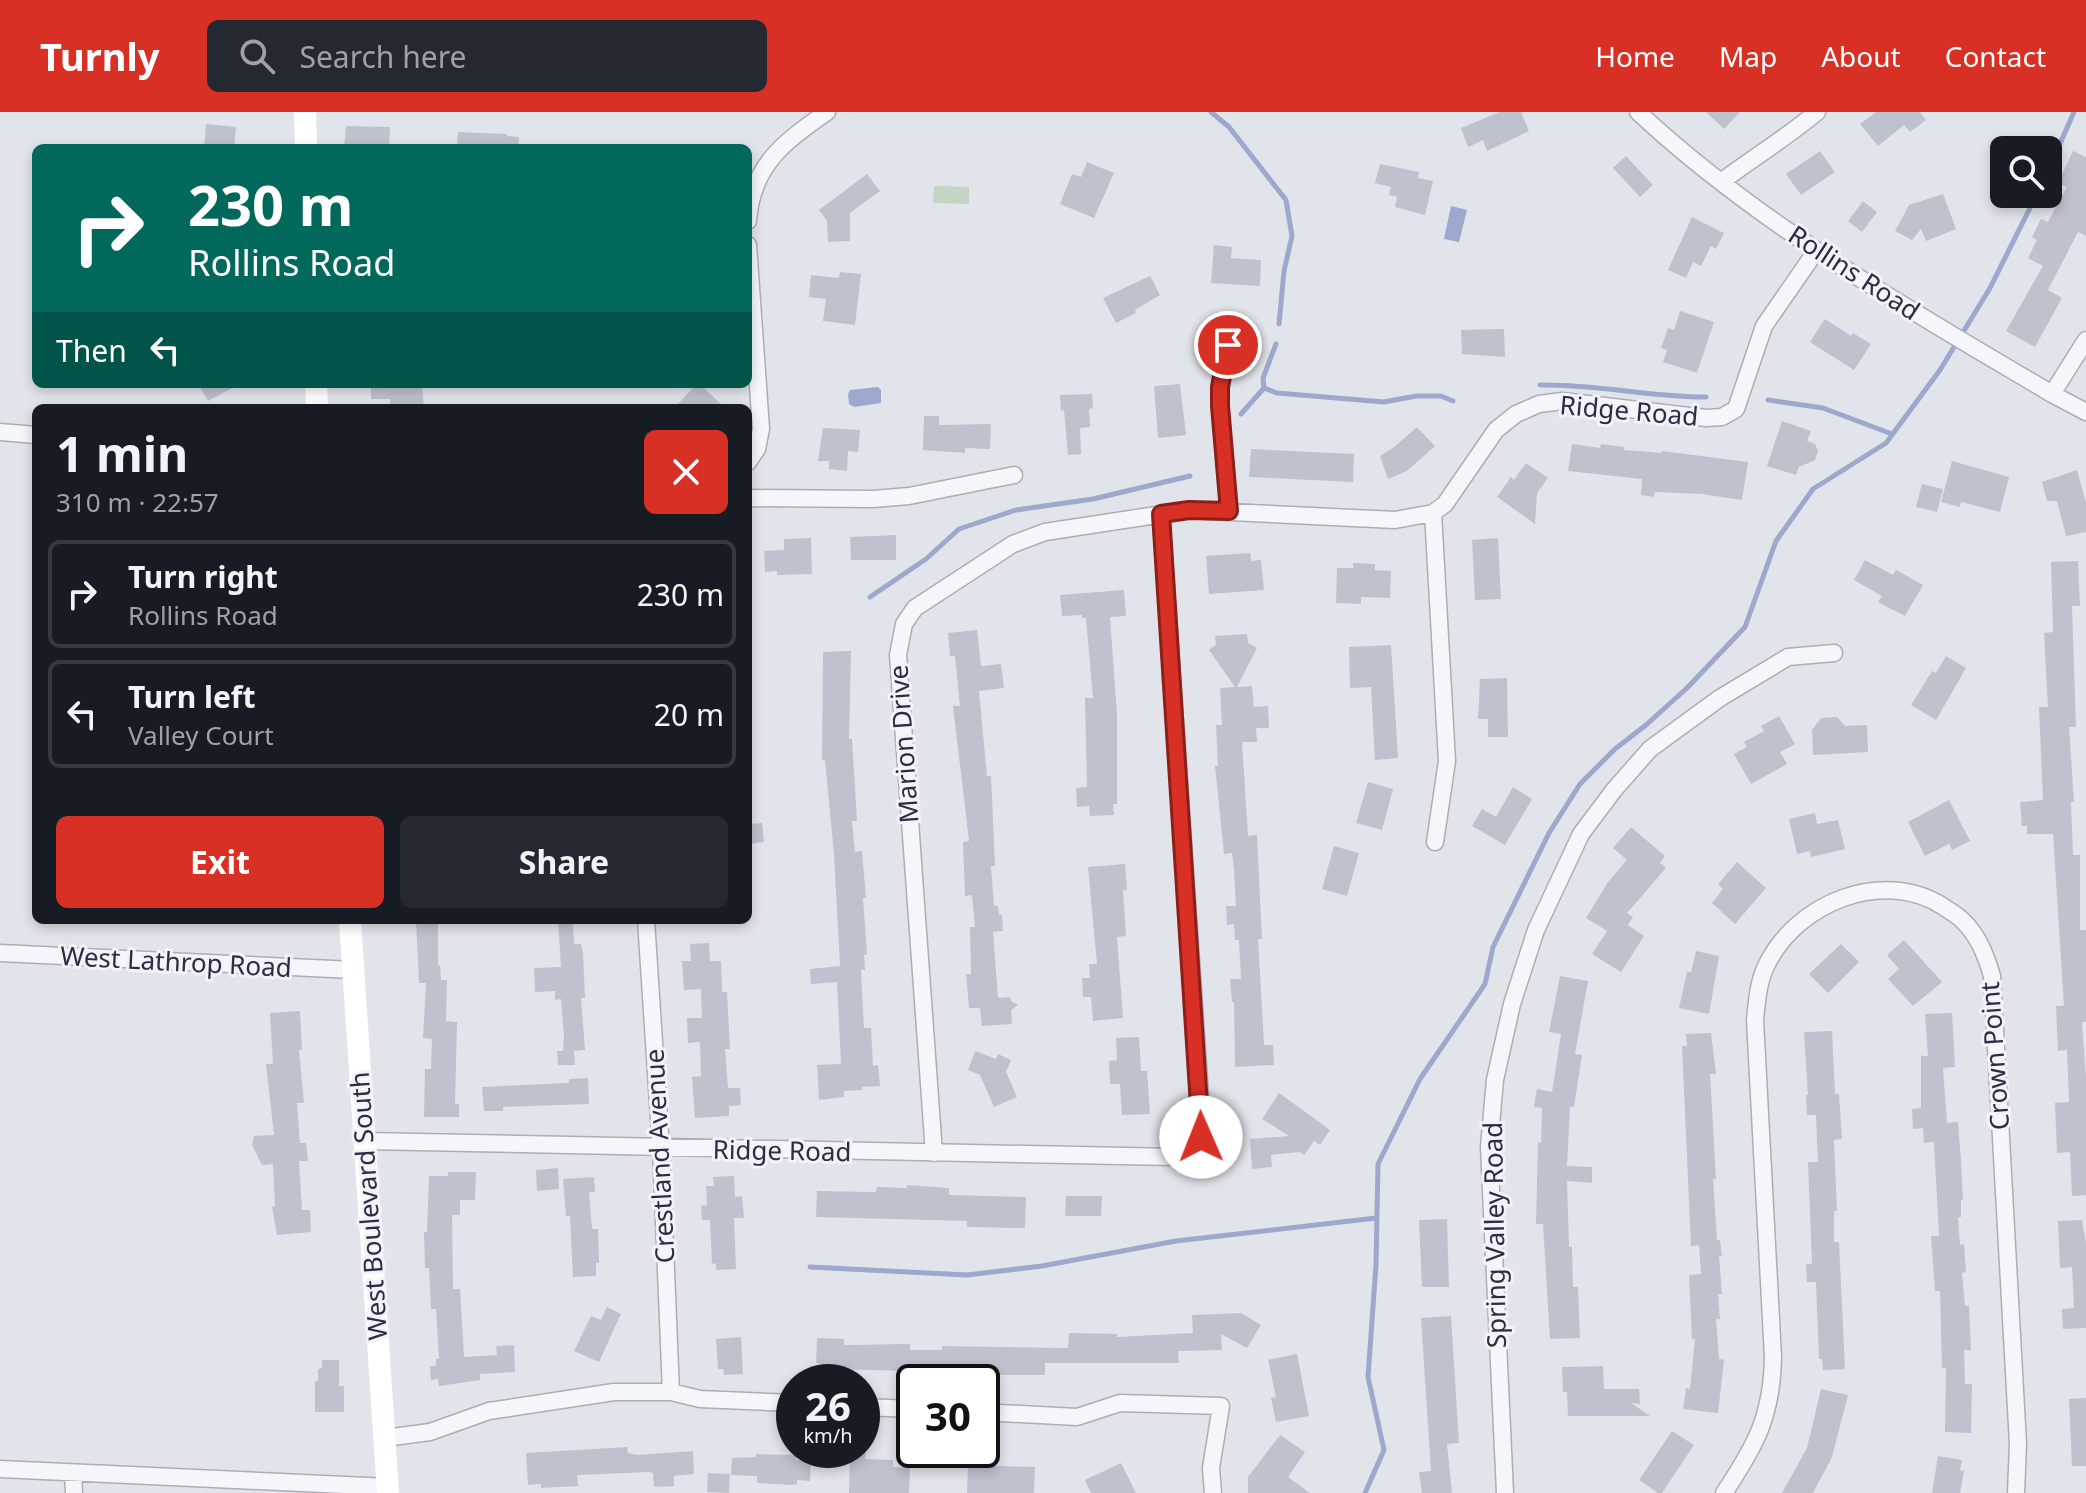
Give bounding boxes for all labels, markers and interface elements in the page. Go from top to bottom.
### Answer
search box [207,20,767,92]
text: Turnly [40,30,159,82]
icon: search [235,34,279,78]
text: Search here [299,36,466,77]
text: Home [1595,37,1675,75]
text: Map [1719,37,1777,75]
text: About [1821,37,1901,75]
text: Contact [1945,37,2046,75]
map controls [1990,136,2062,208]
button: search [1990,136,2062,208]
text: 230 m [188,166,353,242]
icon: right [56,176,160,280]
street label: Rollins Road [1782,216,1927,328]
text: Rollins Road [188,238,395,287]
pin [1194,311,1262,379]
icon: arrive [1206,323,1250,367]
icon: left [143,328,187,372]
text: Then [56,330,127,371]
street label: Ridge Road [1558,386,1700,434]
text: 1 min [56,421,188,486]
button: close [644,430,728,514]
text: 310 m · 22:57 [56,484,219,520]
text: Turn right [128,556,278,597]
icon: right [60,572,104,616]
text: 230 m [637,574,724,615]
text: Rollins Road [128,597,278,633]
street label: Marion Drive [880,664,926,824]
text: Turn left [128,676,256,717]
icon: left [60,692,104,736]
text: 20 m [654,694,724,735]
text: Valley Court [128,717,274,753]
button: Exit [56,816,384,908]
button: Share [400,816,728,908]
street label: West Lathrop Road [59,937,293,985]
street label: Crown Point [1971,981,2017,1132]
street label: Crestland Avenue [635,1048,683,1264]
street label: West Boulevard South [341,1071,395,1341]
position arrow [1159,1095,1243,1179]
street label: Spring Valley Road [1474,1122,1514,1348]
street label: Ridge Road [712,1131,852,1169]
speed limit sign: 30 [896,1364,1000,1468]
text: 26 [805,1378,851,1433]
text: km/h [803,1422,853,1449]

